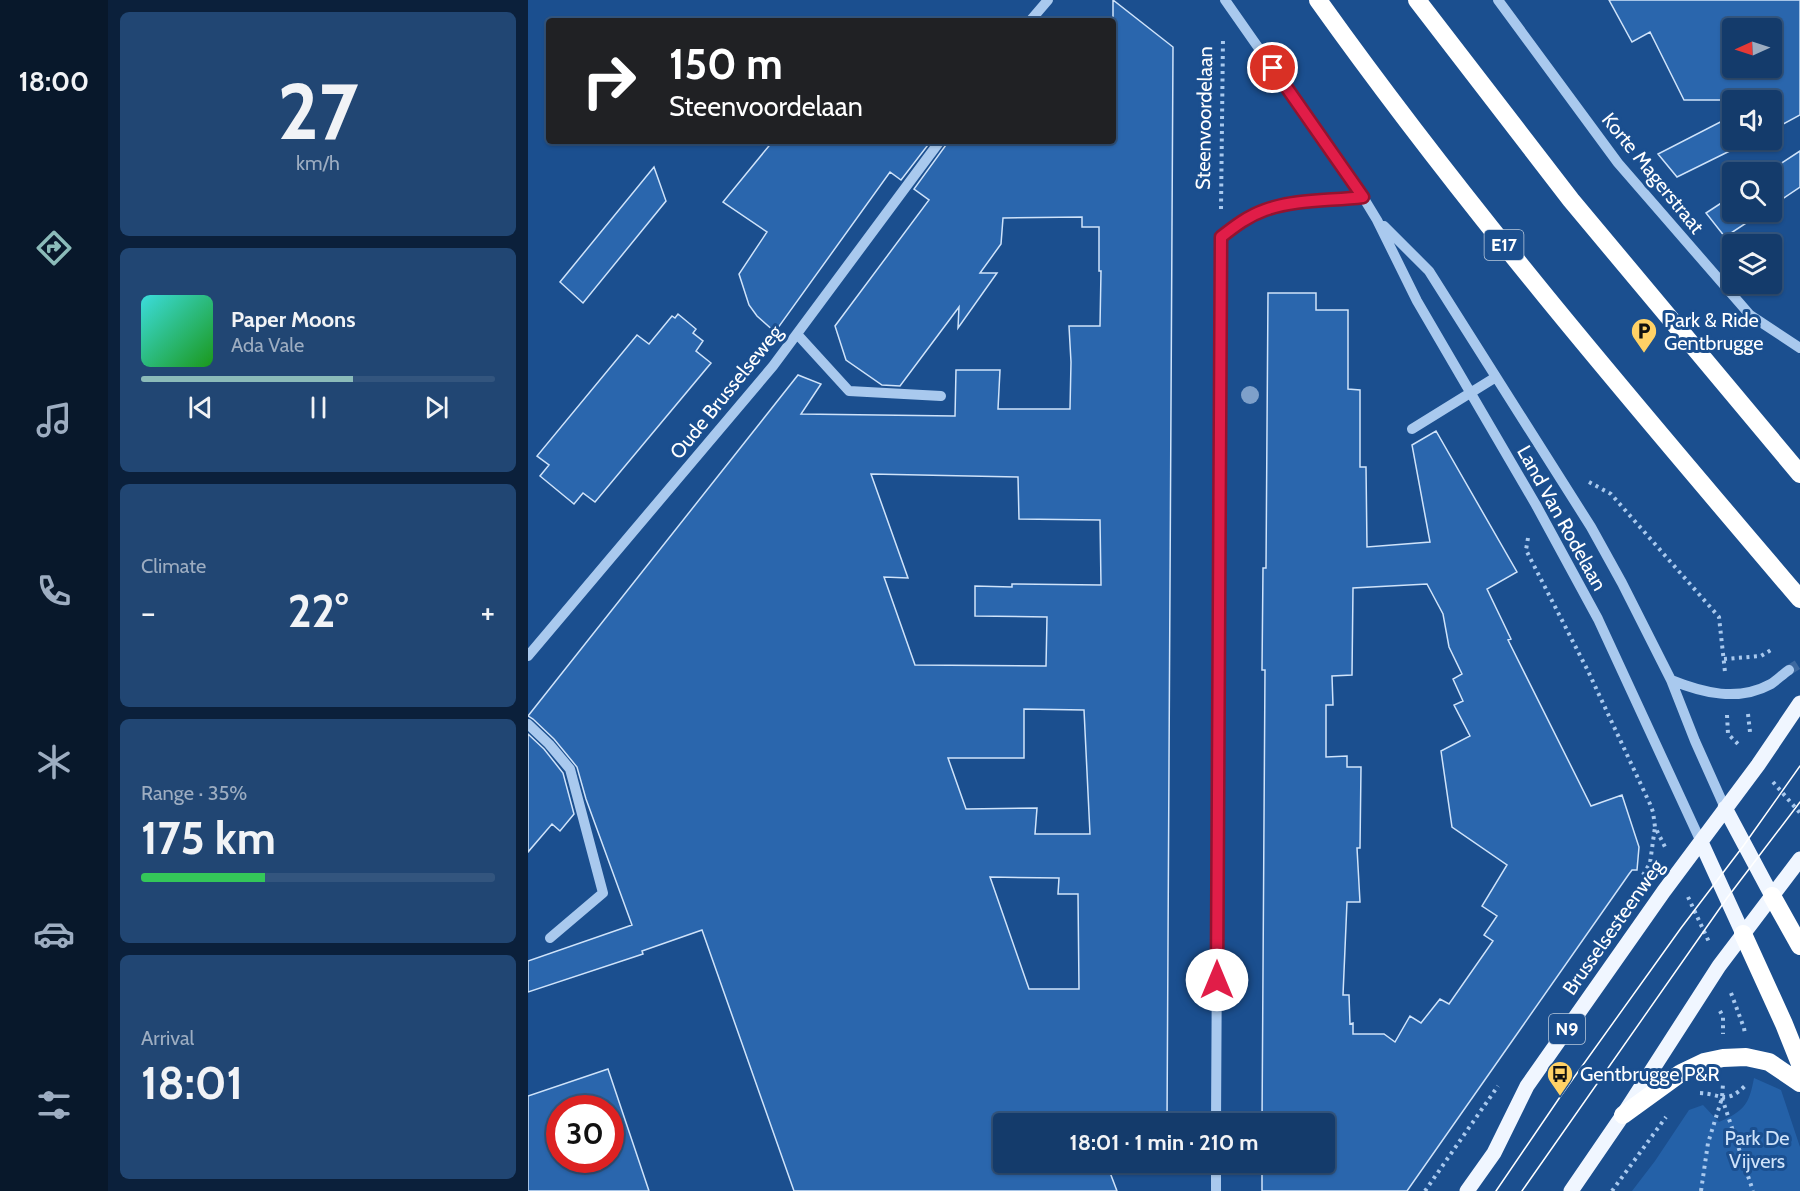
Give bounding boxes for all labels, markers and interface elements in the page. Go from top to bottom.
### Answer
north arrow [1722,18,1782,78]
map controls [1722,18,1782,294]
text: 150 m [669,38,783,90]
icon: right [570,42,648,120]
pin [1247,42,1298,93]
street label: Steenvoordelaan [1191,46,1217,190]
icon: arrive [1256,51,1289,84]
text: 27 [277,64,359,159]
text: 18:00 [19,65,89,98]
text: Steenvoordelaan [669,90,863,123]
button: sound [1722,90,1782,150]
street label: Korte Magerstraat [1597,108,1709,238]
text: km/h [296,151,340,175]
button: search [1722,162,1782,222]
icon: directions [33,227,75,269]
road number: E17 [1484,230,1524,260]
button: layers [1722,234,1782,294]
text: Paper Moons [231,306,355,333]
place label: Park & Ride Gentbrugge [1664,308,1763,355]
parking icon: Park & Ride Gentbrugge [1629,316,1659,354]
street label: Oude Brusselseweg [665,320,788,464]
text: Ada Vale [231,333,304,357]
icon: previous [184,391,217,424]
icon: pause [302,391,335,424]
icon: next [420,391,453,424]
icon: music [33,399,75,441]
street label: Land Van Rodelaan [1512,441,1612,595]
text: Climate [141,554,206,578]
icon: phone [33,570,75,612]
text: 22° [288,584,348,638]
text: − [141,592,156,632]
text: + [480,592,495,632]
icon: climate [33,741,75,783]
text: Range · 35% [141,781,247,805]
text: 175 km [141,811,276,865]
street label: Brusselsesteenweg [1557,854,1669,999]
icon: car [33,913,75,955]
position arrow [1185,948,1249,1012]
road number: N9 [1549,1014,1585,1044]
text: Arrival [141,1026,194,1050]
text: 18:01 [141,1056,243,1110]
bus stop icon: Gentbrugge P&R [1545,1059,1575,1097]
place label: Gentbrugge P&R [1580,1062,1720,1086]
icon: filters [33,1084,75,1126]
speed limit sign: 30 [546,1095,624,1173]
park label: Park De Vijvers [1724,1126,1790,1173]
text: 18:01 · 1 min · 210 m [1070,1129,1258,1156]

